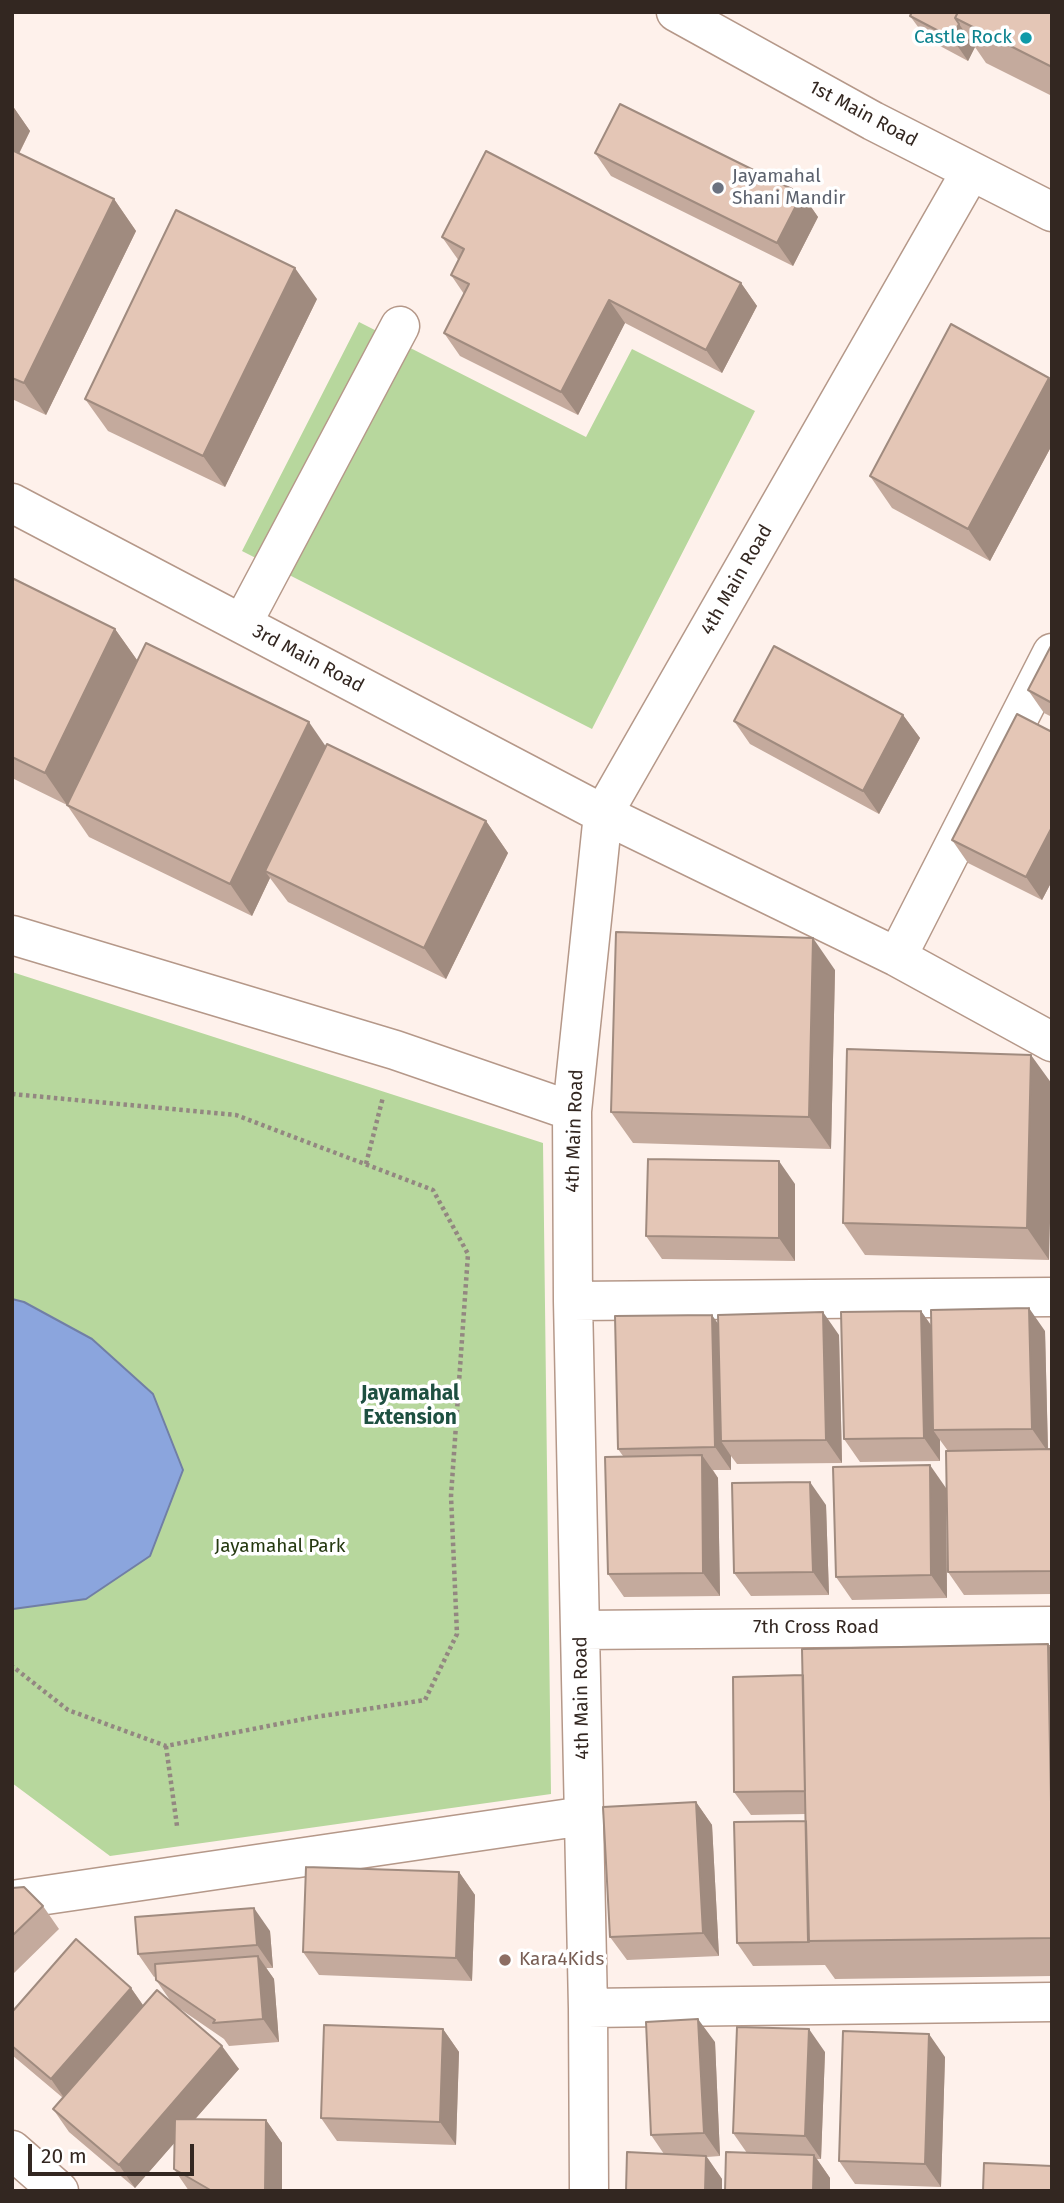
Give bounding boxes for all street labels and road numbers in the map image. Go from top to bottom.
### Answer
street label: 1st Main Road [805,76,921,152]
street label: 4th Main Road [696,521,778,639]
street label: 3rd Main Road [248,620,368,698]
street label: 4th Main Road [561,1069,589,1193]
street label: 7th Cross Road [753,1617,879,1639]
street label: 4th Main Road [570,1636,594,1760]

